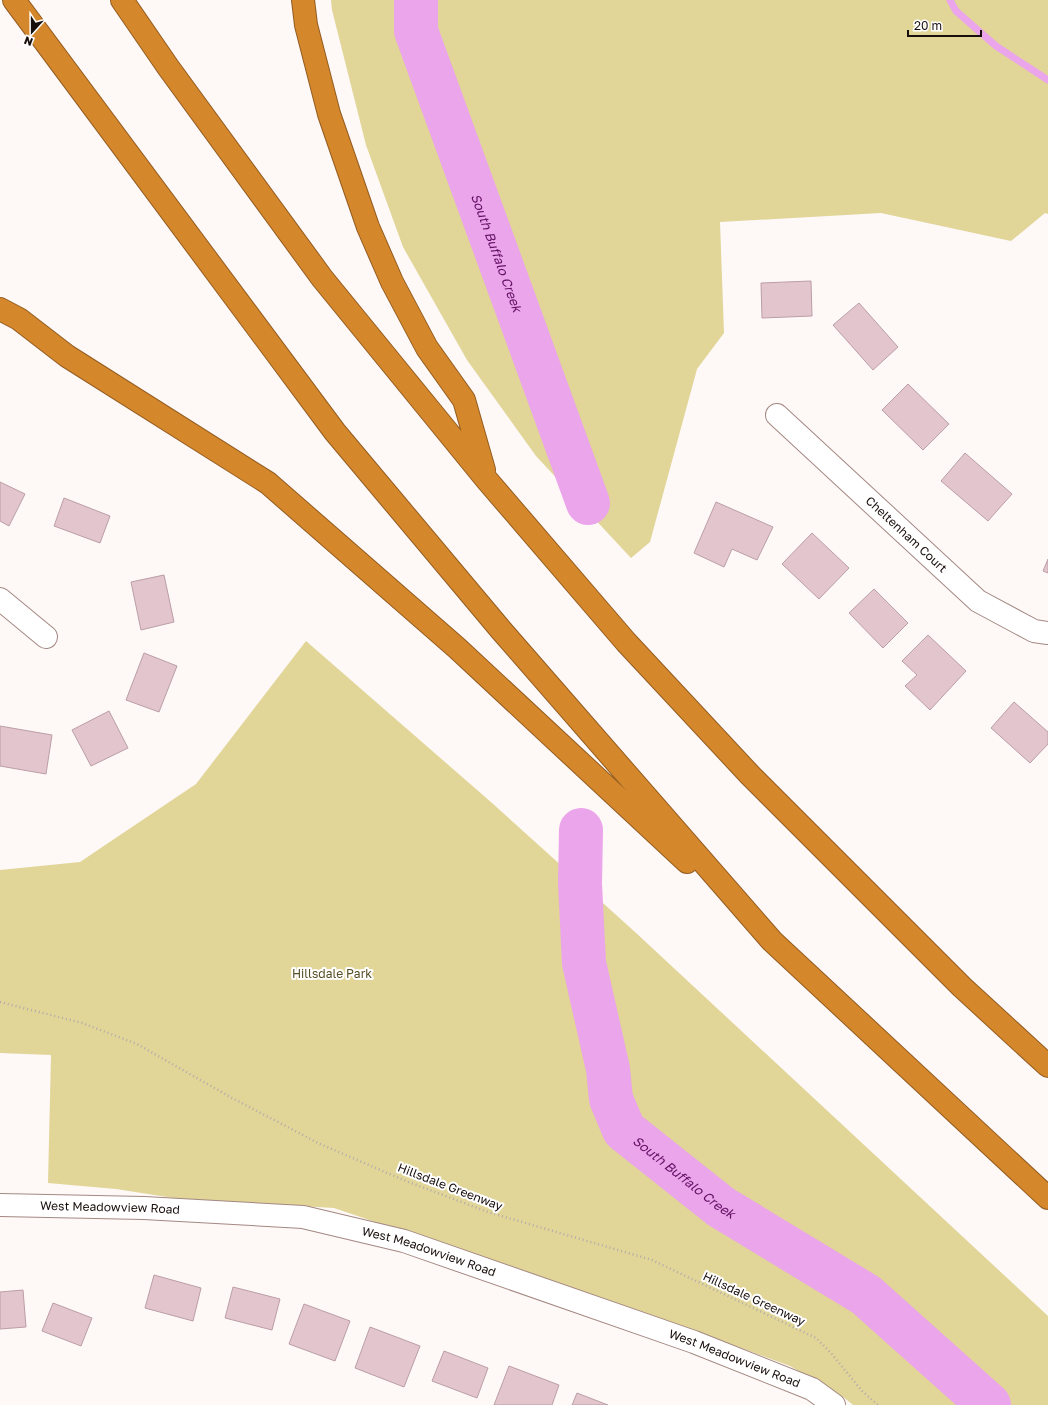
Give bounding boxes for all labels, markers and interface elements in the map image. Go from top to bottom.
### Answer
north arrow [12,12,52,52]
scale bar [908,12,981,38]
text: 20 m [914,18,942,33]
text: N [22,34,34,49]
water label: South Buffalo Creek [468,191,526,316]
street label: Cheltenham Court [863,493,950,576]
park label: Hillsdale Park [292,966,372,981]
water label: South Buffalo Creek [630,1132,740,1223]
street label: Hillsdale Greenway [396,1160,505,1214]
street label: West Meadowview Road [40,1198,180,1217]
street label: West Meadowview Road [361,1223,498,1279]
street label: Hillsdale Greenway [701,1268,808,1329]
street label: West Meadowview Road [667,1326,803,1391]

